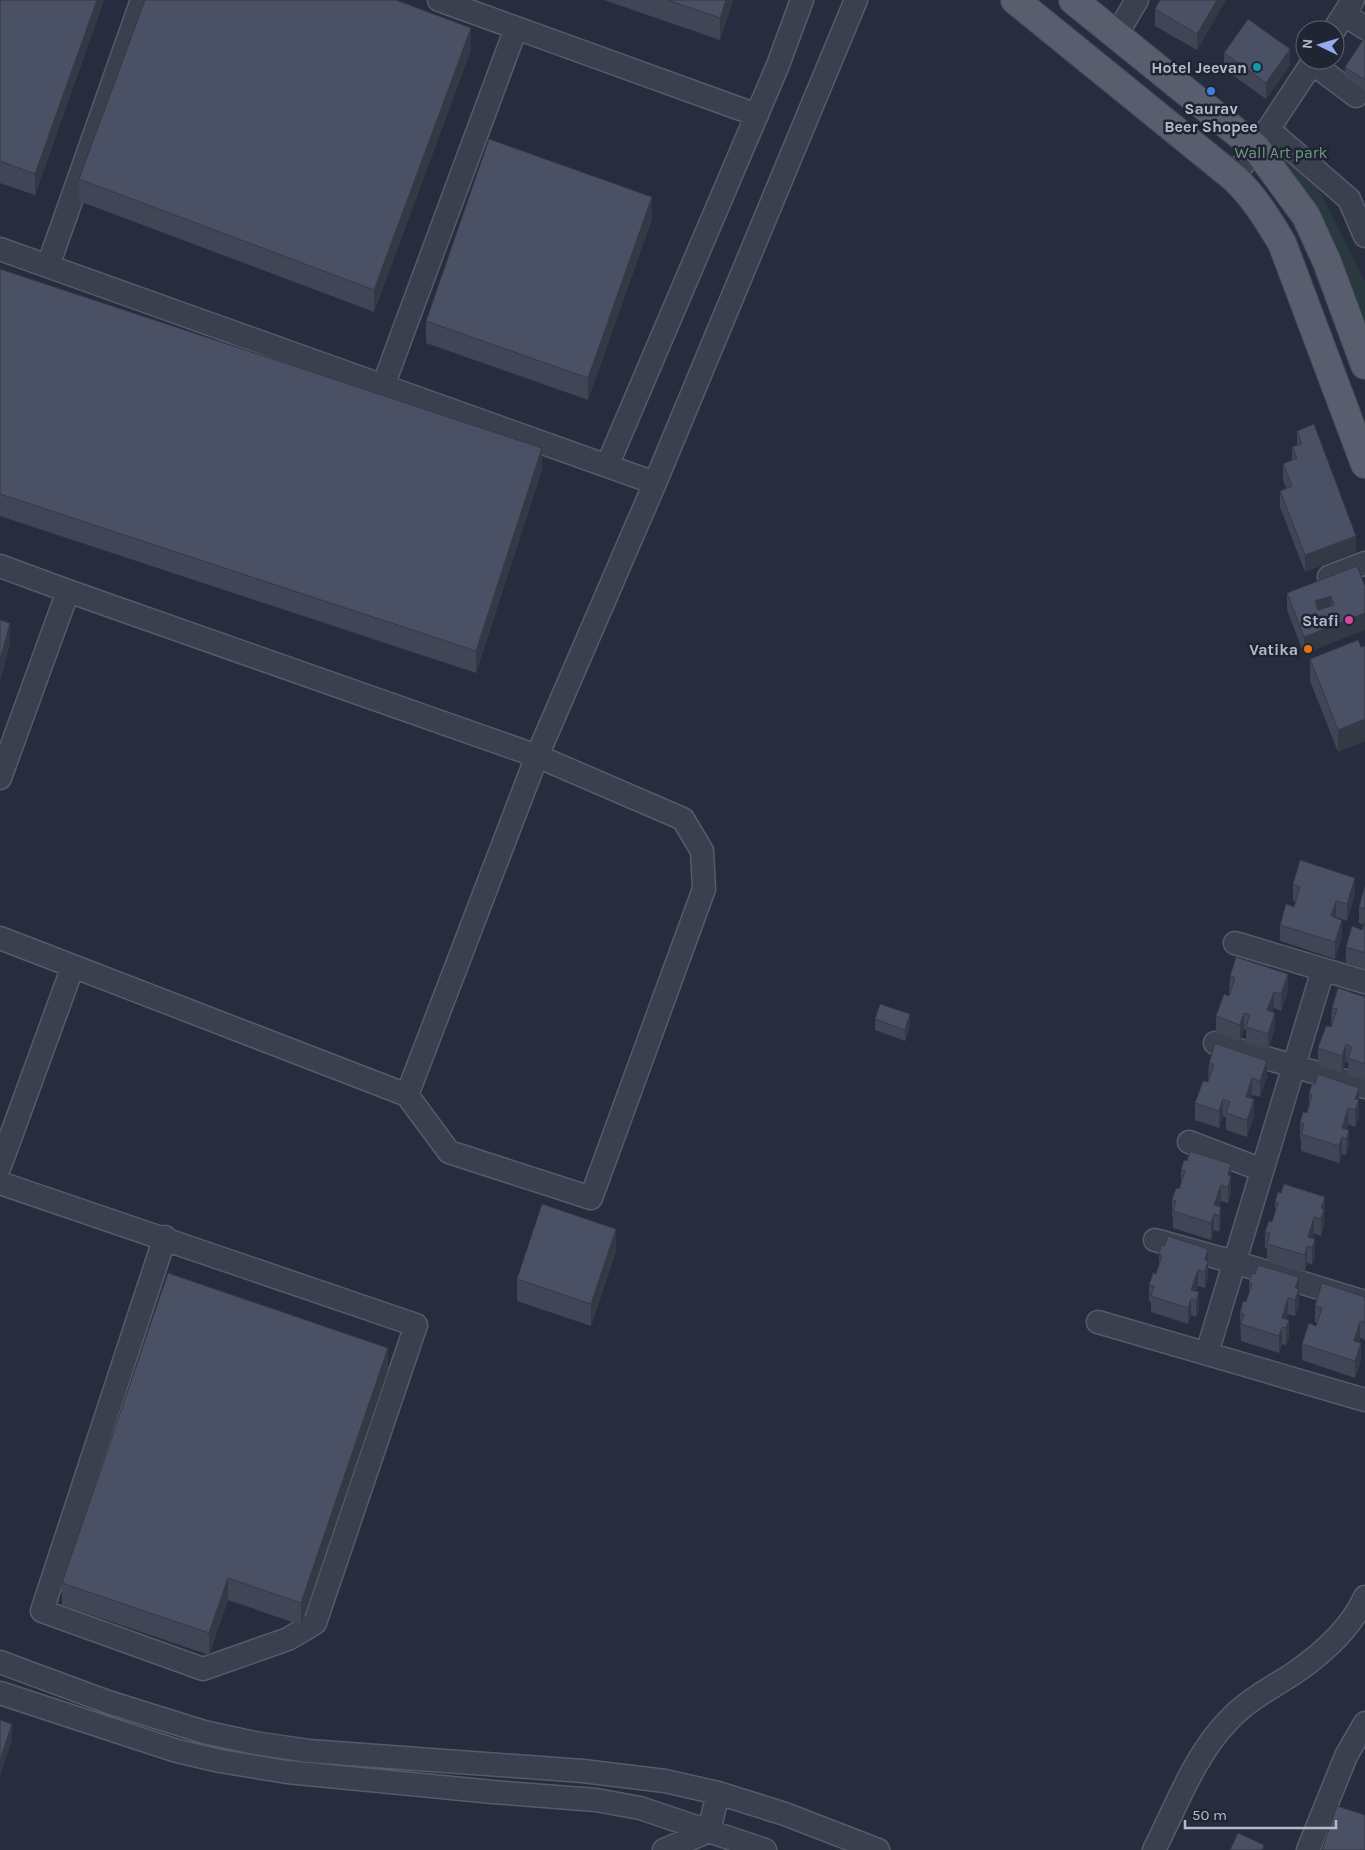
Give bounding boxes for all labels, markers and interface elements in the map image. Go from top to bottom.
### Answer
north arrow [1295,20,1345,70]
text: N [1299,38,1316,50]
place label: Hotel Jeevan [1151,58,1247,77]
marker: Hotel Jeevan [1251,61,1263,73]
marker: Saurav Beer Shopee [1205,85,1217,97]
place label: Saurav Beer Shopee [1164,99,1258,136]
park label: Wall Art park [1234,143,1328,162]
place label: Stafi [1302,611,1339,630]
marker: Stafi [1343,614,1355,626]
place label: Vatika [1249,640,1298,659]
marker: Vatika [1302,643,1314,655]
scale bar [1185,1798,1336,1830]
text: 50 m [1192,1806,1227,1824]

